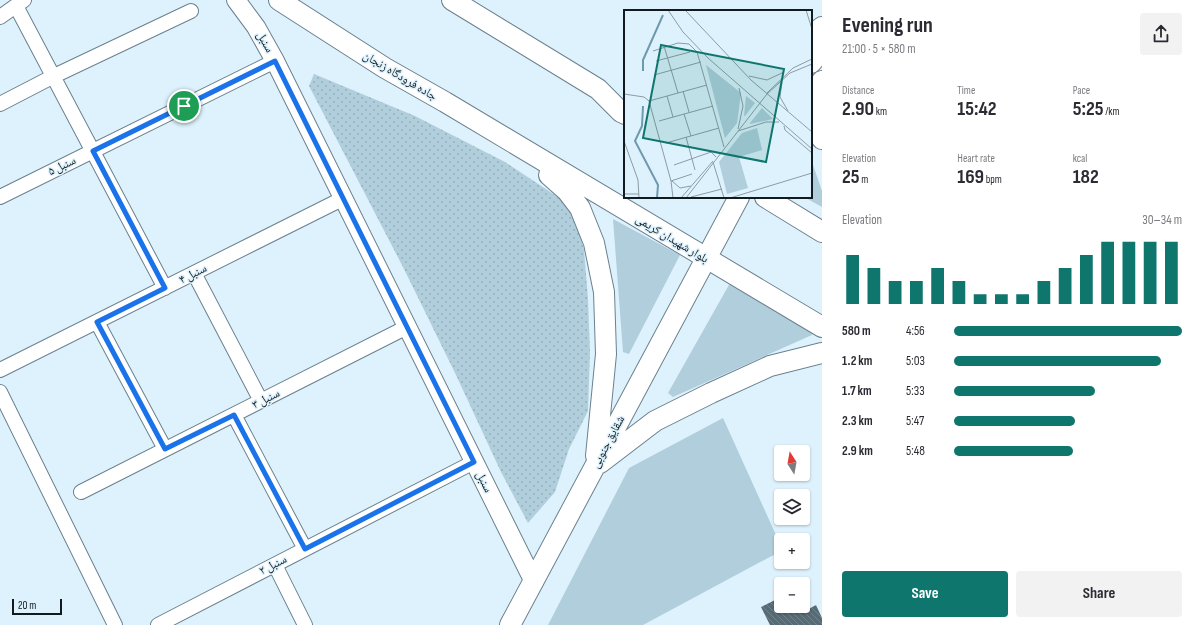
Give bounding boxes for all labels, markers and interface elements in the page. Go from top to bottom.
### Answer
inset map [624,10,812,198]
text: Evening run [842,12,933,39]
button: share [1140,13,1182,55]
street label: سنبل [253,29,277,55]
text: 21:00 · 5 × 580 m [842,41,916,57]
street label: جاده فرودگاه زنجان [360,48,440,104]
text: Distance [842,84,874,97]
text: Time [957,84,975,97]
text: Pace [1073,84,1090,97]
pin [167,89,201,123]
icon: arrive [173,95,195,117]
text: 2.90 [842,97,874,121]
text: 15:42 [957,97,997,121]
text: 5:25 [1073,97,1103,121]
text: km [874,105,887,118]
text: /km [1103,105,1120,118]
text: Elevation [842,152,876,165]
text: Heart rate [957,152,995,165]
text: kcal [1073,152,1087,165]
street label: سنبل ۵ [46,153,79,179]
text: 25 [842,165,860,189]
text: 169 [957,165,984,189]
text: 182 [1073,165,1099,189]
text: m [860,173,868,186]
text: bpm [984,173,1002,186]
street label: بلوار شهیدان کریمی [633,211,711,267]
text: Elevation [842,212,882,228]
text: 30–34 m [1142,212,1182,228]
street label: سنبل ۴ [177,261,210,287]
text: 580 m [842,323,871,339]
text: 4:56 [906,323,925,339]
text: 1.2 km [842,353,872,369]
text: 5:03 [906,353,925,369]
text: 1.7 km [842,383,872,399]
text: 5:33 [906,383,925,399]
street label: سنبل ۳ [250,386,283,412]
street label: شقایق جنوبی [588,413,628,471]
text: 2.3 km [842,413,873,429]
text: 5:47 [906,413,924,429]
text: 2.9 km [842,443,873,459]
text: 5:48 [906,443,925,459]
north arrow [774,445,810,481]
map controls [774,445,810,613]
street label: سنبل [472,469,496,495]
button: layers [774,489,810,525]
button: + [774,533,810,569]
street label: سنبل ۲ [257,552,290,578]
button: Save [842,571,1008,617]
button: Share [1016,571,1182,617]
button: − [774,577,810,613]
scale bar [12,597,62,616]
text: 20 m [18,599,36,612]

